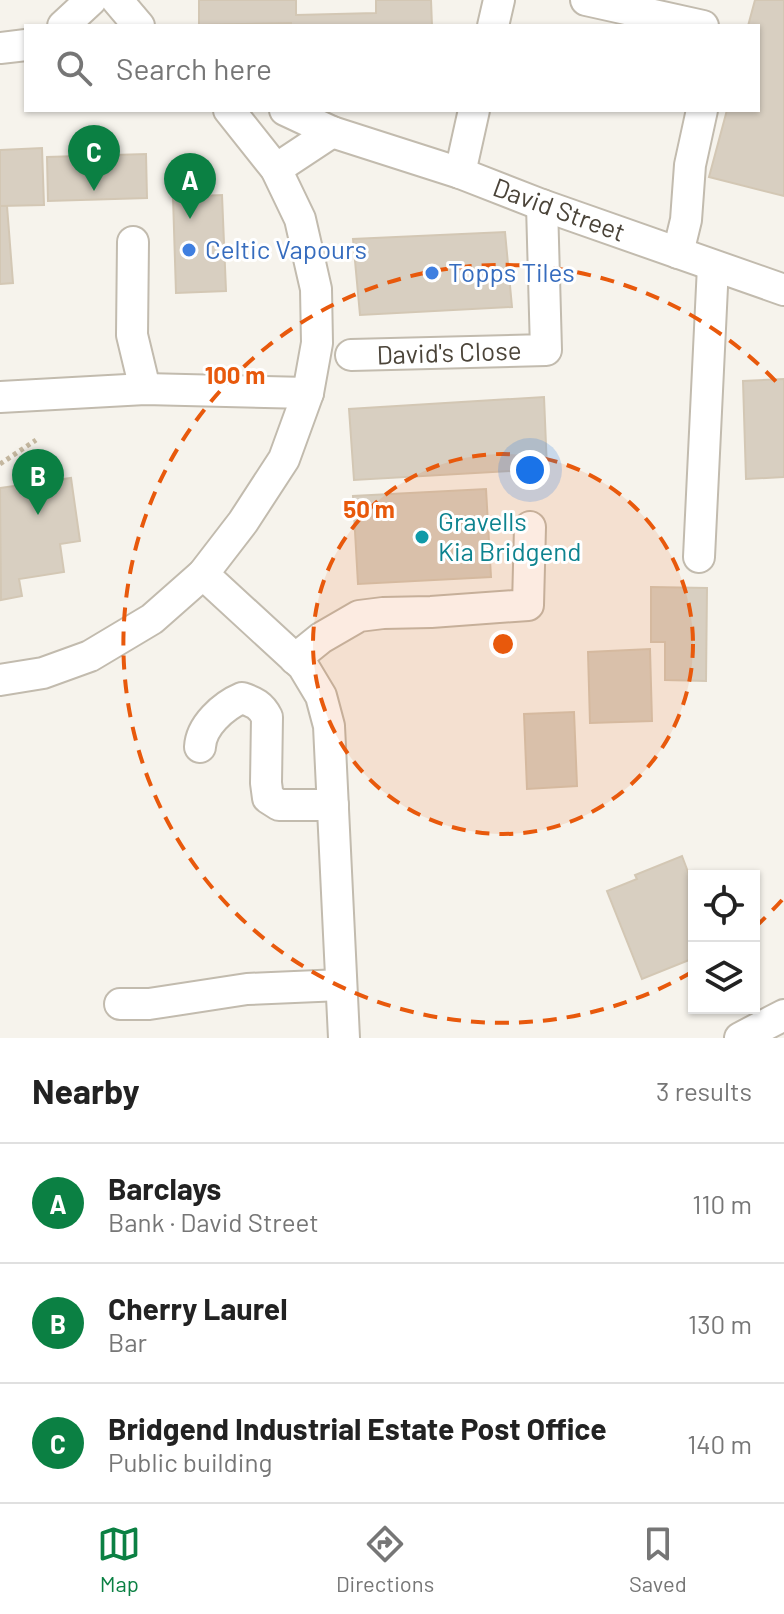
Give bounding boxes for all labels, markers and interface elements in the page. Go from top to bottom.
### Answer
search box [24,24,760,112]
icon: search [52,46,96,90]
text: Search here [116,50,272,86]
pin: C [68,125,120,191]
pin: A [164,153,216,219]
street label: David Street [489,170,630,247]
place label: Celtic Vapours [205,233,367,264]
marker: Celtic Vapours [180,241,198,259]
place label: Topps Tiles [448,256,575,287]
marker: Topps Tiles [423,264,441,282]
street label: David's Close [376,333,522,370]
text: 100 m [205,360,265,389]
pin: B [12,449,64,515]
your location [510,450,550,490]
text: 50 m [343,494,395,523]
place label: Gravells Kia Bridgend [438,505,581,566]
marker: Gravells Kia Bridgend [413,528,431,546]
centre of rings [489,630,517,658]
map controls [688,870,760,1014]
button: locate [688,870,760,942]
button: layers [688,942,760,1014]
text: Nearby [32,1070,140,1111]
text: 3 results [656,1075,752,1106]
text: Barclays [108,1170,221,1206]
text: A [49,1188,67,1219]
text: 110 m [692,1188,752,1219]
text: Bank · David Street [108,1206,319,1237]
text: Cherry Laurel [108,1290,288,1326]
text: B [50,1308,66,1339]
text: 130 m [688,1308,752,1339]
text: Bar [108,1326,147,1357]
text: Bridgend Industrial Estate Post Office [108,1410,607,1446]
text: C [50,1428,66,1459]
text: 140 m [687,1428,752,1459]
text: Public building [108,1446,272,1477]
tab: Map [97,1522,141,1596]
tab: Directions [336,1522,434,1596]
tab: Saved [629,1522,687,1596]

